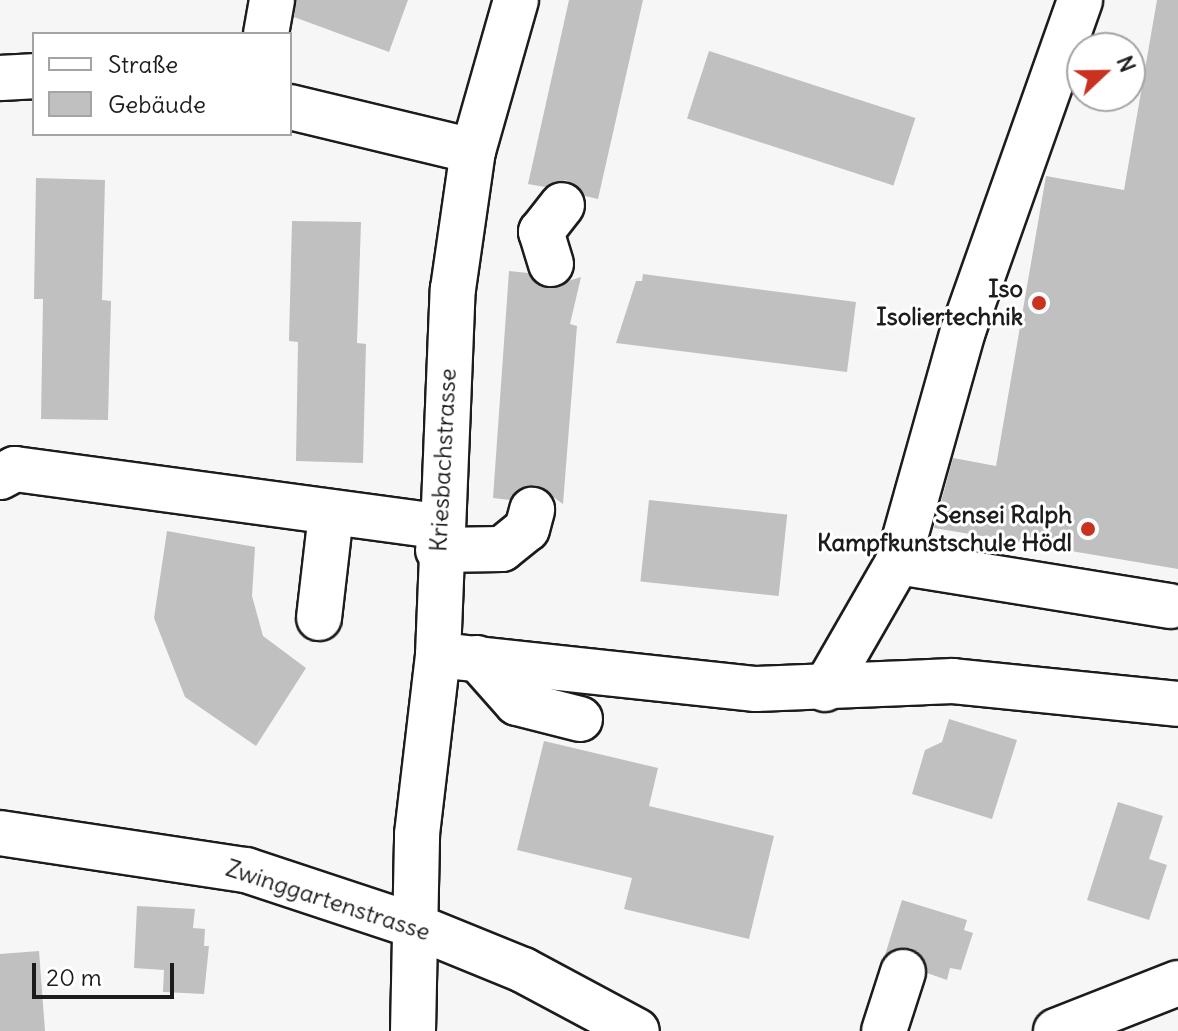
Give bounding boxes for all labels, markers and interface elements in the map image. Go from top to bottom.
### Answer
legend [32,32,292,136]
north arrow [1066,32,1146,112]
text: Straße [108,49,178,79]
text: N [1111,51,1142,76]
text: Gebäude [108,89,206,119]
place label: Iso Isoliertechnik [876,275,1023,331]
marker: Iso Isoliertechnik [1030,294,1048,312]
street label: Kriesbachstrasse [424,367,462,553]
place label: Sensei Ralph Kampfkunstschule Hödl [817,501,1072,557]
marker: Sensei Ralph Kampfkunstschule Hödl [1079,520,1097,538]
street label: Zwinggartenstrasse [222,853,434,947]
scale bar [36,947,178,997]
text: 20 m [46,962,102,992]

